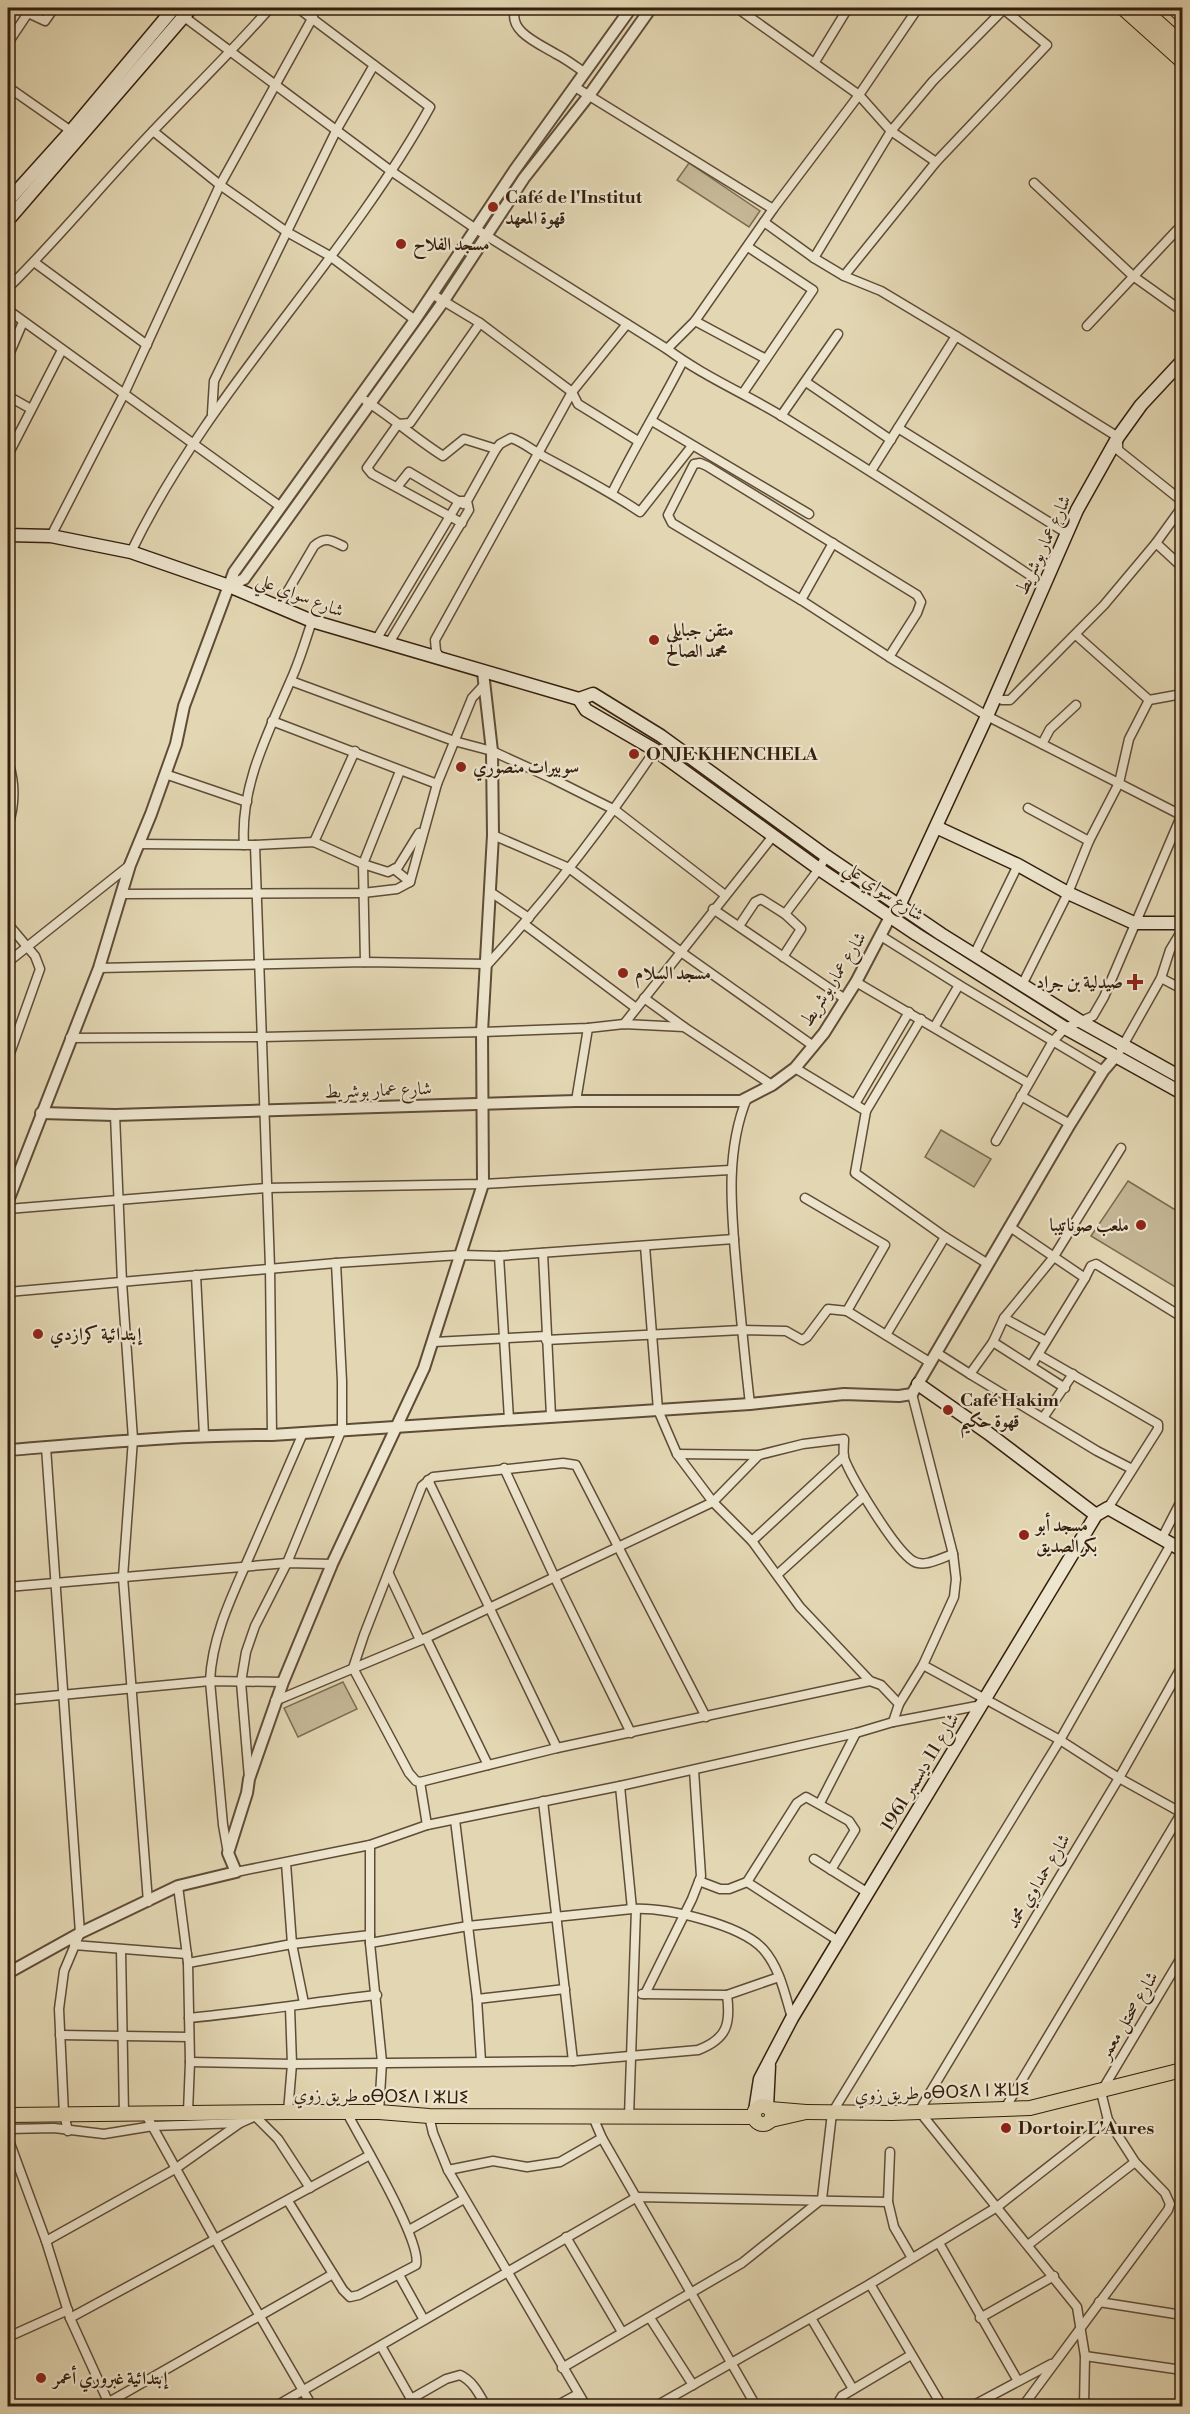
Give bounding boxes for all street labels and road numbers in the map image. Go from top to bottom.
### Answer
street label: شارع عمار بوشريط [1010,492,1079,600]
street label: شارع سواي علي [251,568,347,627]
street label: شارع سواي علي [836,856,928,931]
street label: شارع عمار بوشريط [795,928,874,1033]
street label: شارع عمار بوشريط [324,1077,432,1107]
street label: شارع 11 ديسمبر 1961 [876,1709,967,1837]
street label: شارع حمداوي محمد [1001,1830,1078,1934]
street label: شارع صحتل معمر [1092,1967,1166,2067]
street label: طريق زوي ⴰⴱⵔⵉⴷ ⵏ ⵣⵡⵉ [854,2078,1030,2110]
street label: طريق زوي ⴰⴱⵔⵉⴷ ⵏ ⵣⵡⵉ [293,2083,469,2113]

